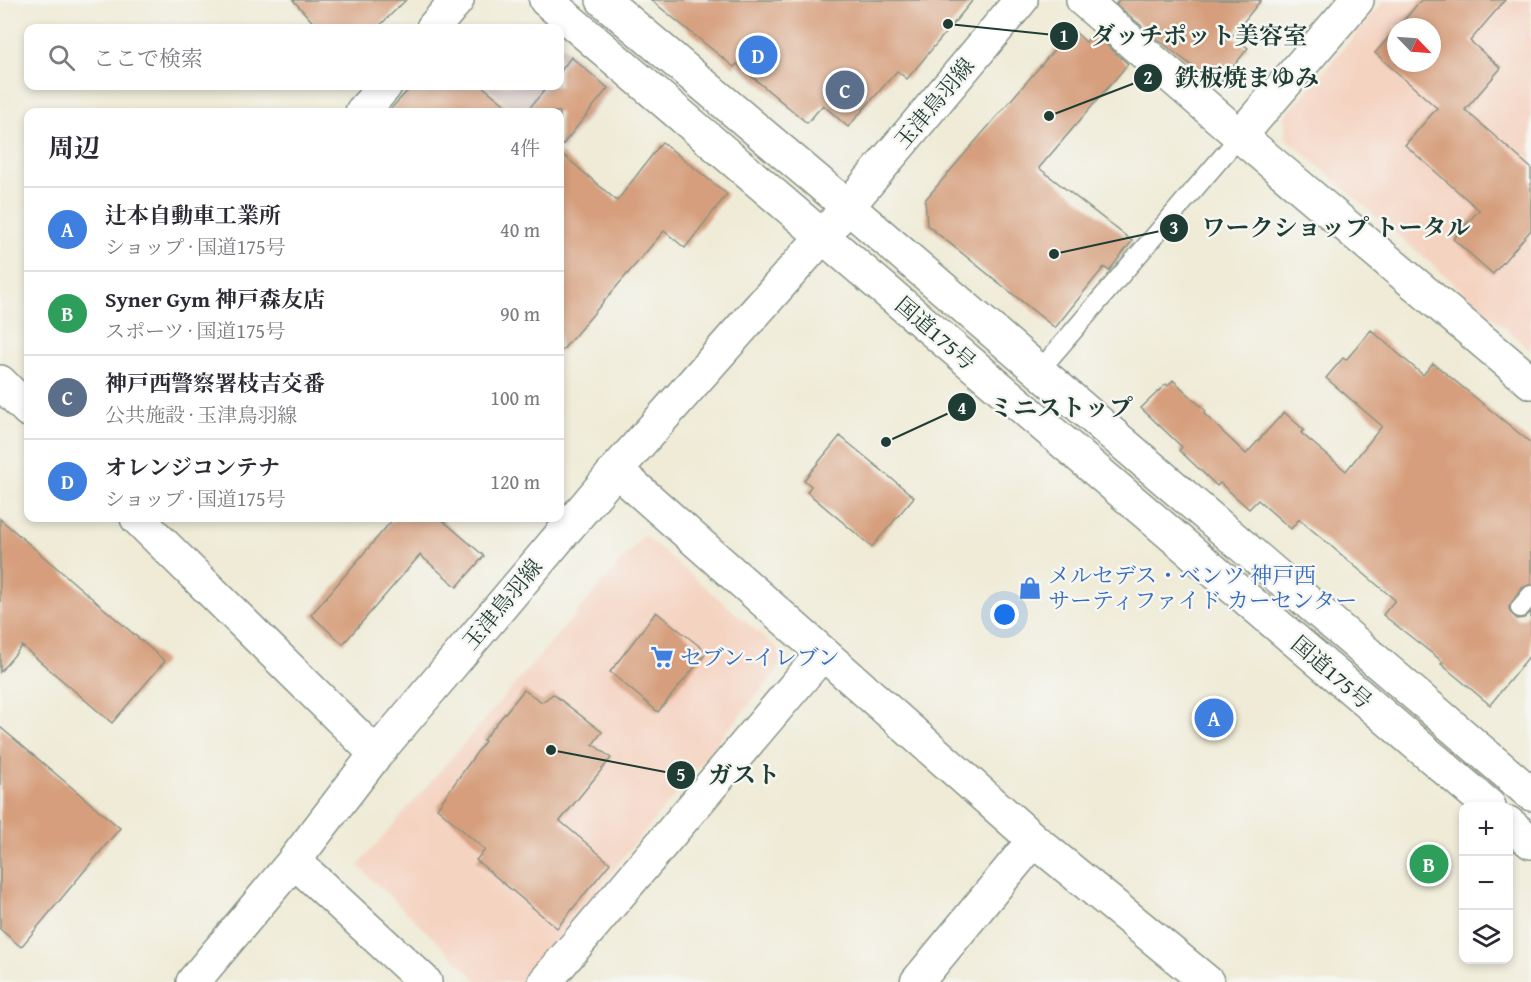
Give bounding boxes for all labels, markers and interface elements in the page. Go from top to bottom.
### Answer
callout: ダッチポット美容室 [1049,15,1319,57]
text: ダッチポット美容室 [1091,18,1307,53]
north arrow [1387,18,1441,72]
text: 1 [1059,22,1069,49]
search box [24,24,564,90]
pin: D [738,32,777,78]
icon: search [45,41,78,74]
text: ここで検索 [93,42,203,74]
street label: 玉津鳥羽線 [886,51,982,155]
callout: 鉄板焼まゆみ [1133,57,1331,99]
text: 鉄板焼まゆみ [1175,60,1319,95]
text: 2 [1143,64,1153,91]
pin: C [826,68,864,112]
text: 周辺 [48,128,100,167]
text: 4件 [510,133,540,162]
text: 辻本自動車工業所 [105,199,281,231]
callout: ワークショップ トータル [1159,207,1482,249]
text: ワークショップ トータル [1202,210,1470,245]
text: 3 [1169,214,1179,241]
text: A [61,215,74,244]
text: 40 m [500,215,540,244]
text: ショップ · 国道175号 [105,232,286,261]
text: Syner Gym 神戸森友店 [105,283,325,315]
street label: 国道175号 [889,289,983,377]
text: B [61,299,74,328]
text: 90 m [500,299,540,328]
text: スポーツ · 国道175号 [105,316,285,345]
text: 神戸西警察署枝吉交番 [105,367,325,399]
text: C [62,383,73,412]
text: 100 m [490,383,540,412]
callout: ミニストップ [947,386,1145,428]
text: ミニストップ [989,390,1134,425]
text: 4 [957,394,967,421]
text: 公共施設 · 玉津鳥羽線 [105,400,297,429]
text: オレンジコンテナ [105,451,280,483]
text: D [61,467,74,496]
text: 120 m [490,467,540,496]
text: ショップ · 国道175号 [105,484,286,513]
street label: 玉津鳥羽線 [454,552,550,656]
place label: メルセデス・ベンツ 神戸西 サーティファイド カーセンター [1048,559,1357,616]
shop icon: メルセデス・ベンツ 神戸西 サーティファイド カーセンター [1017,575,1043,601]
your location [990,600,1019,629]
street label: 国道175号 [1285,628,1379,716]
place label: セブン-イレブン [680,641,840,673]
supermarket icon: セブン-イレブン [649,644,675,670]
pin: A [1194,696,1234,740]
callout: ガスト [666,754,792,796]
text: ガスト [708,757,780,792]
text: 5 [676,761,686,788]
map controls [1459,802,1513,964]
button: + [1459,802,1513,856]
pin: B [1410,842,1448,886]
button: − [1459,856,1513,910]
button: layers [1459,910,1513,964]

